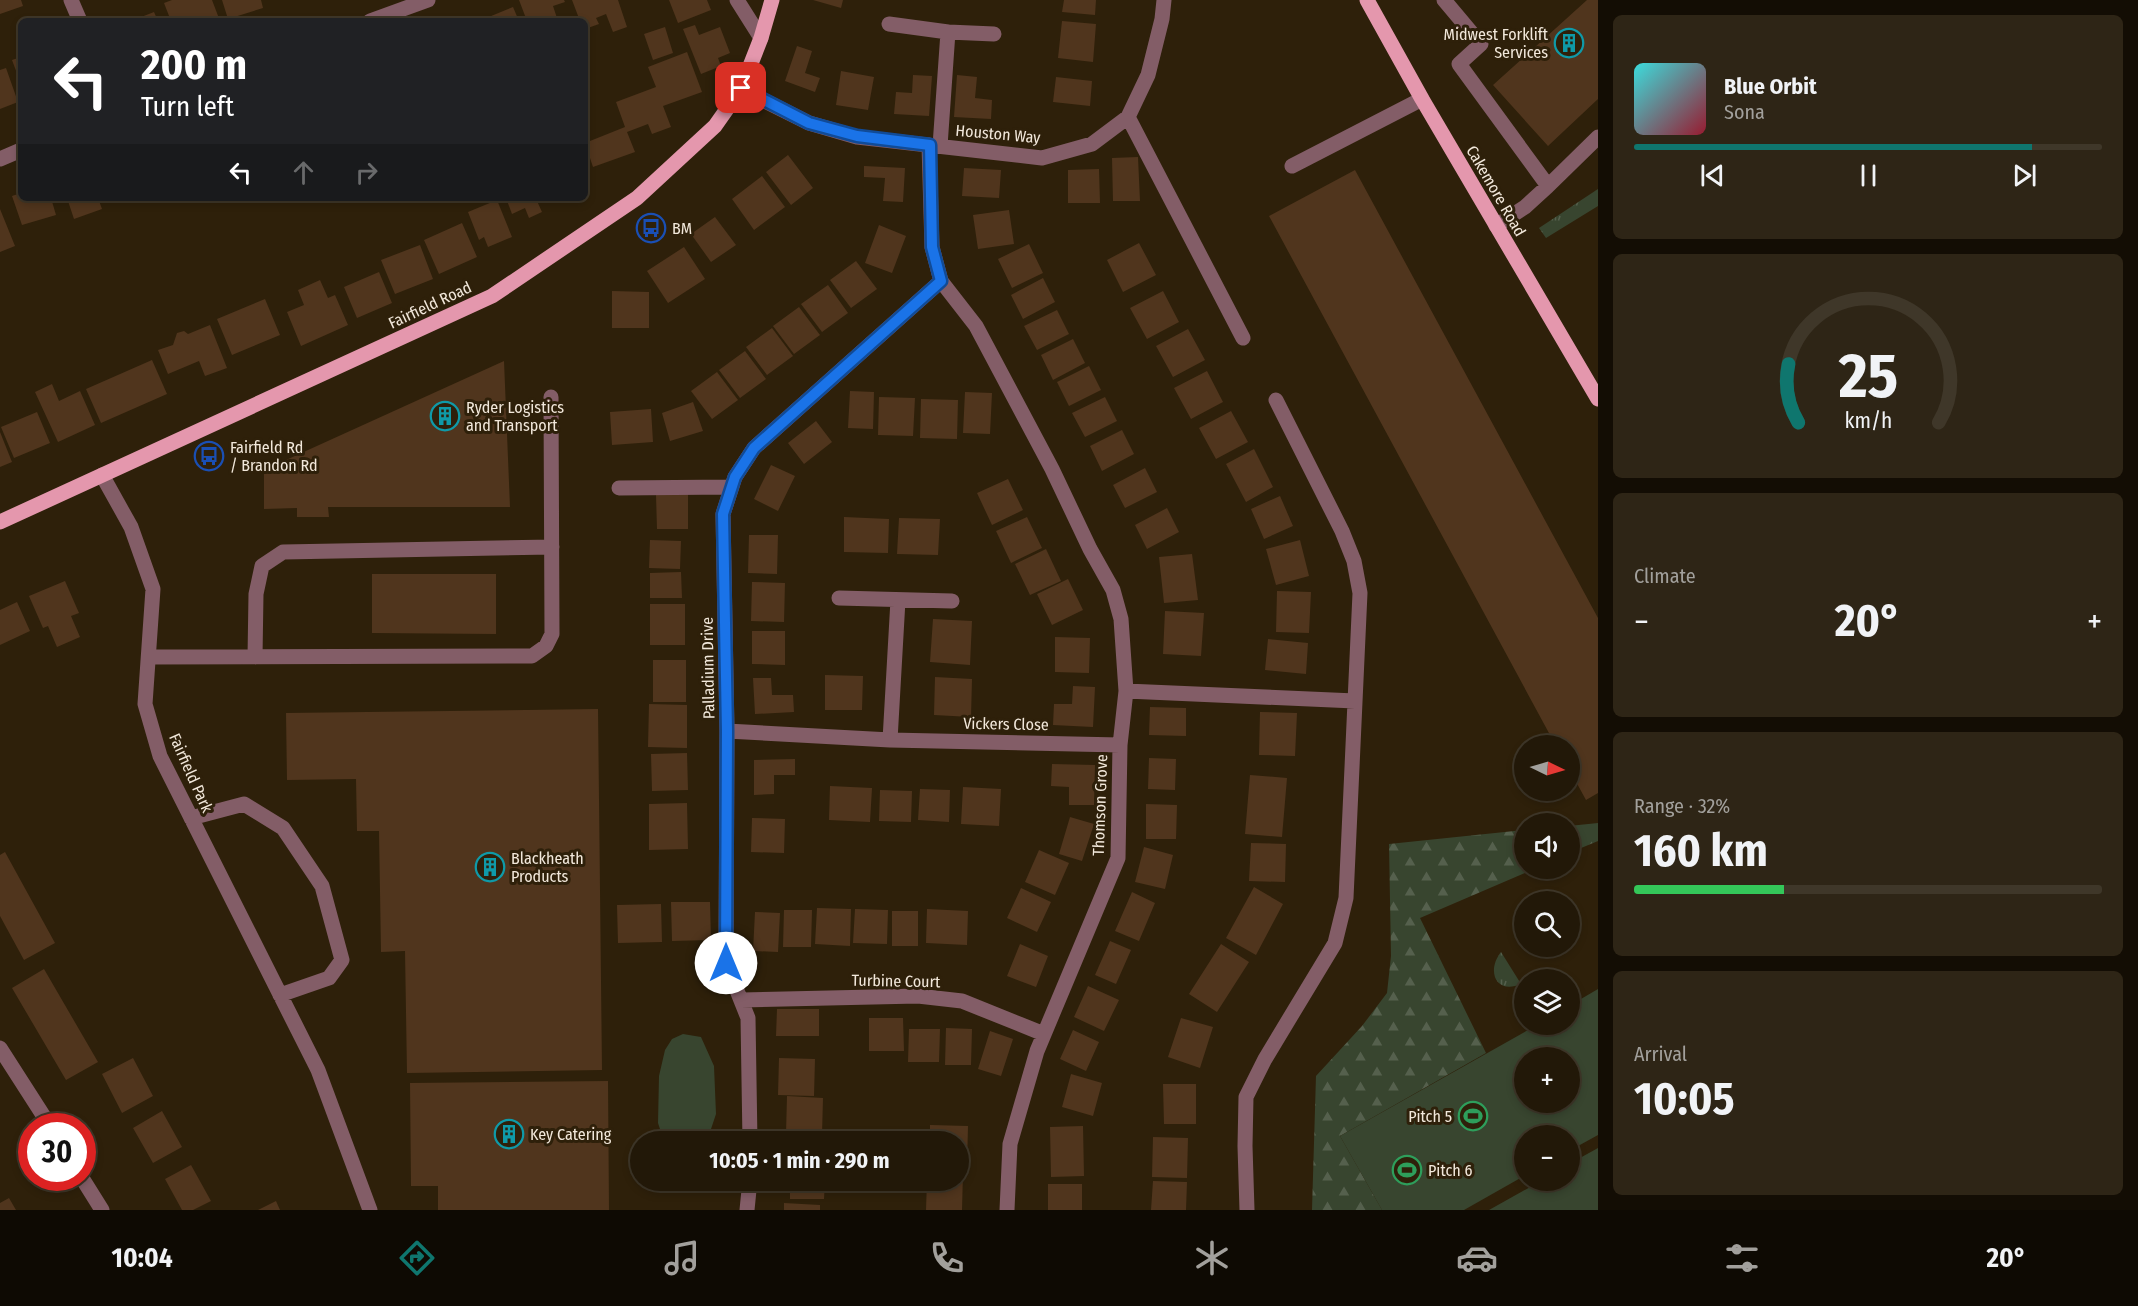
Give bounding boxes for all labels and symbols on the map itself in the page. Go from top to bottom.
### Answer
place label: Midwest Forklift Services [1444,25,1549,62]
building icon: Midwest Forklift Services [1553,27,1585,59]
pin [715,62,766,113]
street label: Houston Way [955,121,1042,147]
street label: Cakemore Road [1462,142,1530,240]
bus stop icon: BM [635,212,667,244]
place label: BM [672,219,692,238]
street label: Fairfield Road [385,277,475,333]
place label: Ryder Logistics and Transport [466,398,564,435]
building icon: Ryder Logistics and Transport [429,400,461,432]
place label: Fairfield Rd / Brandon Rd [230,438,318,475]
bus stop icon: Fairfield Rd / Brandon Rd [193,440,225,472]
street label: Palladium Drive [698,617,718,719]
street label: Vickers Close [963,714,1049,734]
street label: Fairfield Park [165,730,217,816]
north arrow [1514,735,1580,801]
street label: Thomson Grove [1089,754,1111,856]
place label: Blackheath Products [511,849,584,886]
building icon: Blackheath Products [474,851,506,883]
position arrow [694,931,758,995]
street label: Turbine Court [851,971,941,991]
sports icon: Pitch 5 [1457,1100,1489,1132]
place label: Pitch 5 [1408,1107,1452,1126]
speed limit sign: 30 [18,1113,96,1191]
building icon: Key Catering [493,1118,525,1150]
place label: Key Catering [530,1125,612,1144]
sports icon: Pitch 6 [1391,1154,1423,1186]
place label: Pitch 6 [1428,1161,1472,1180]

